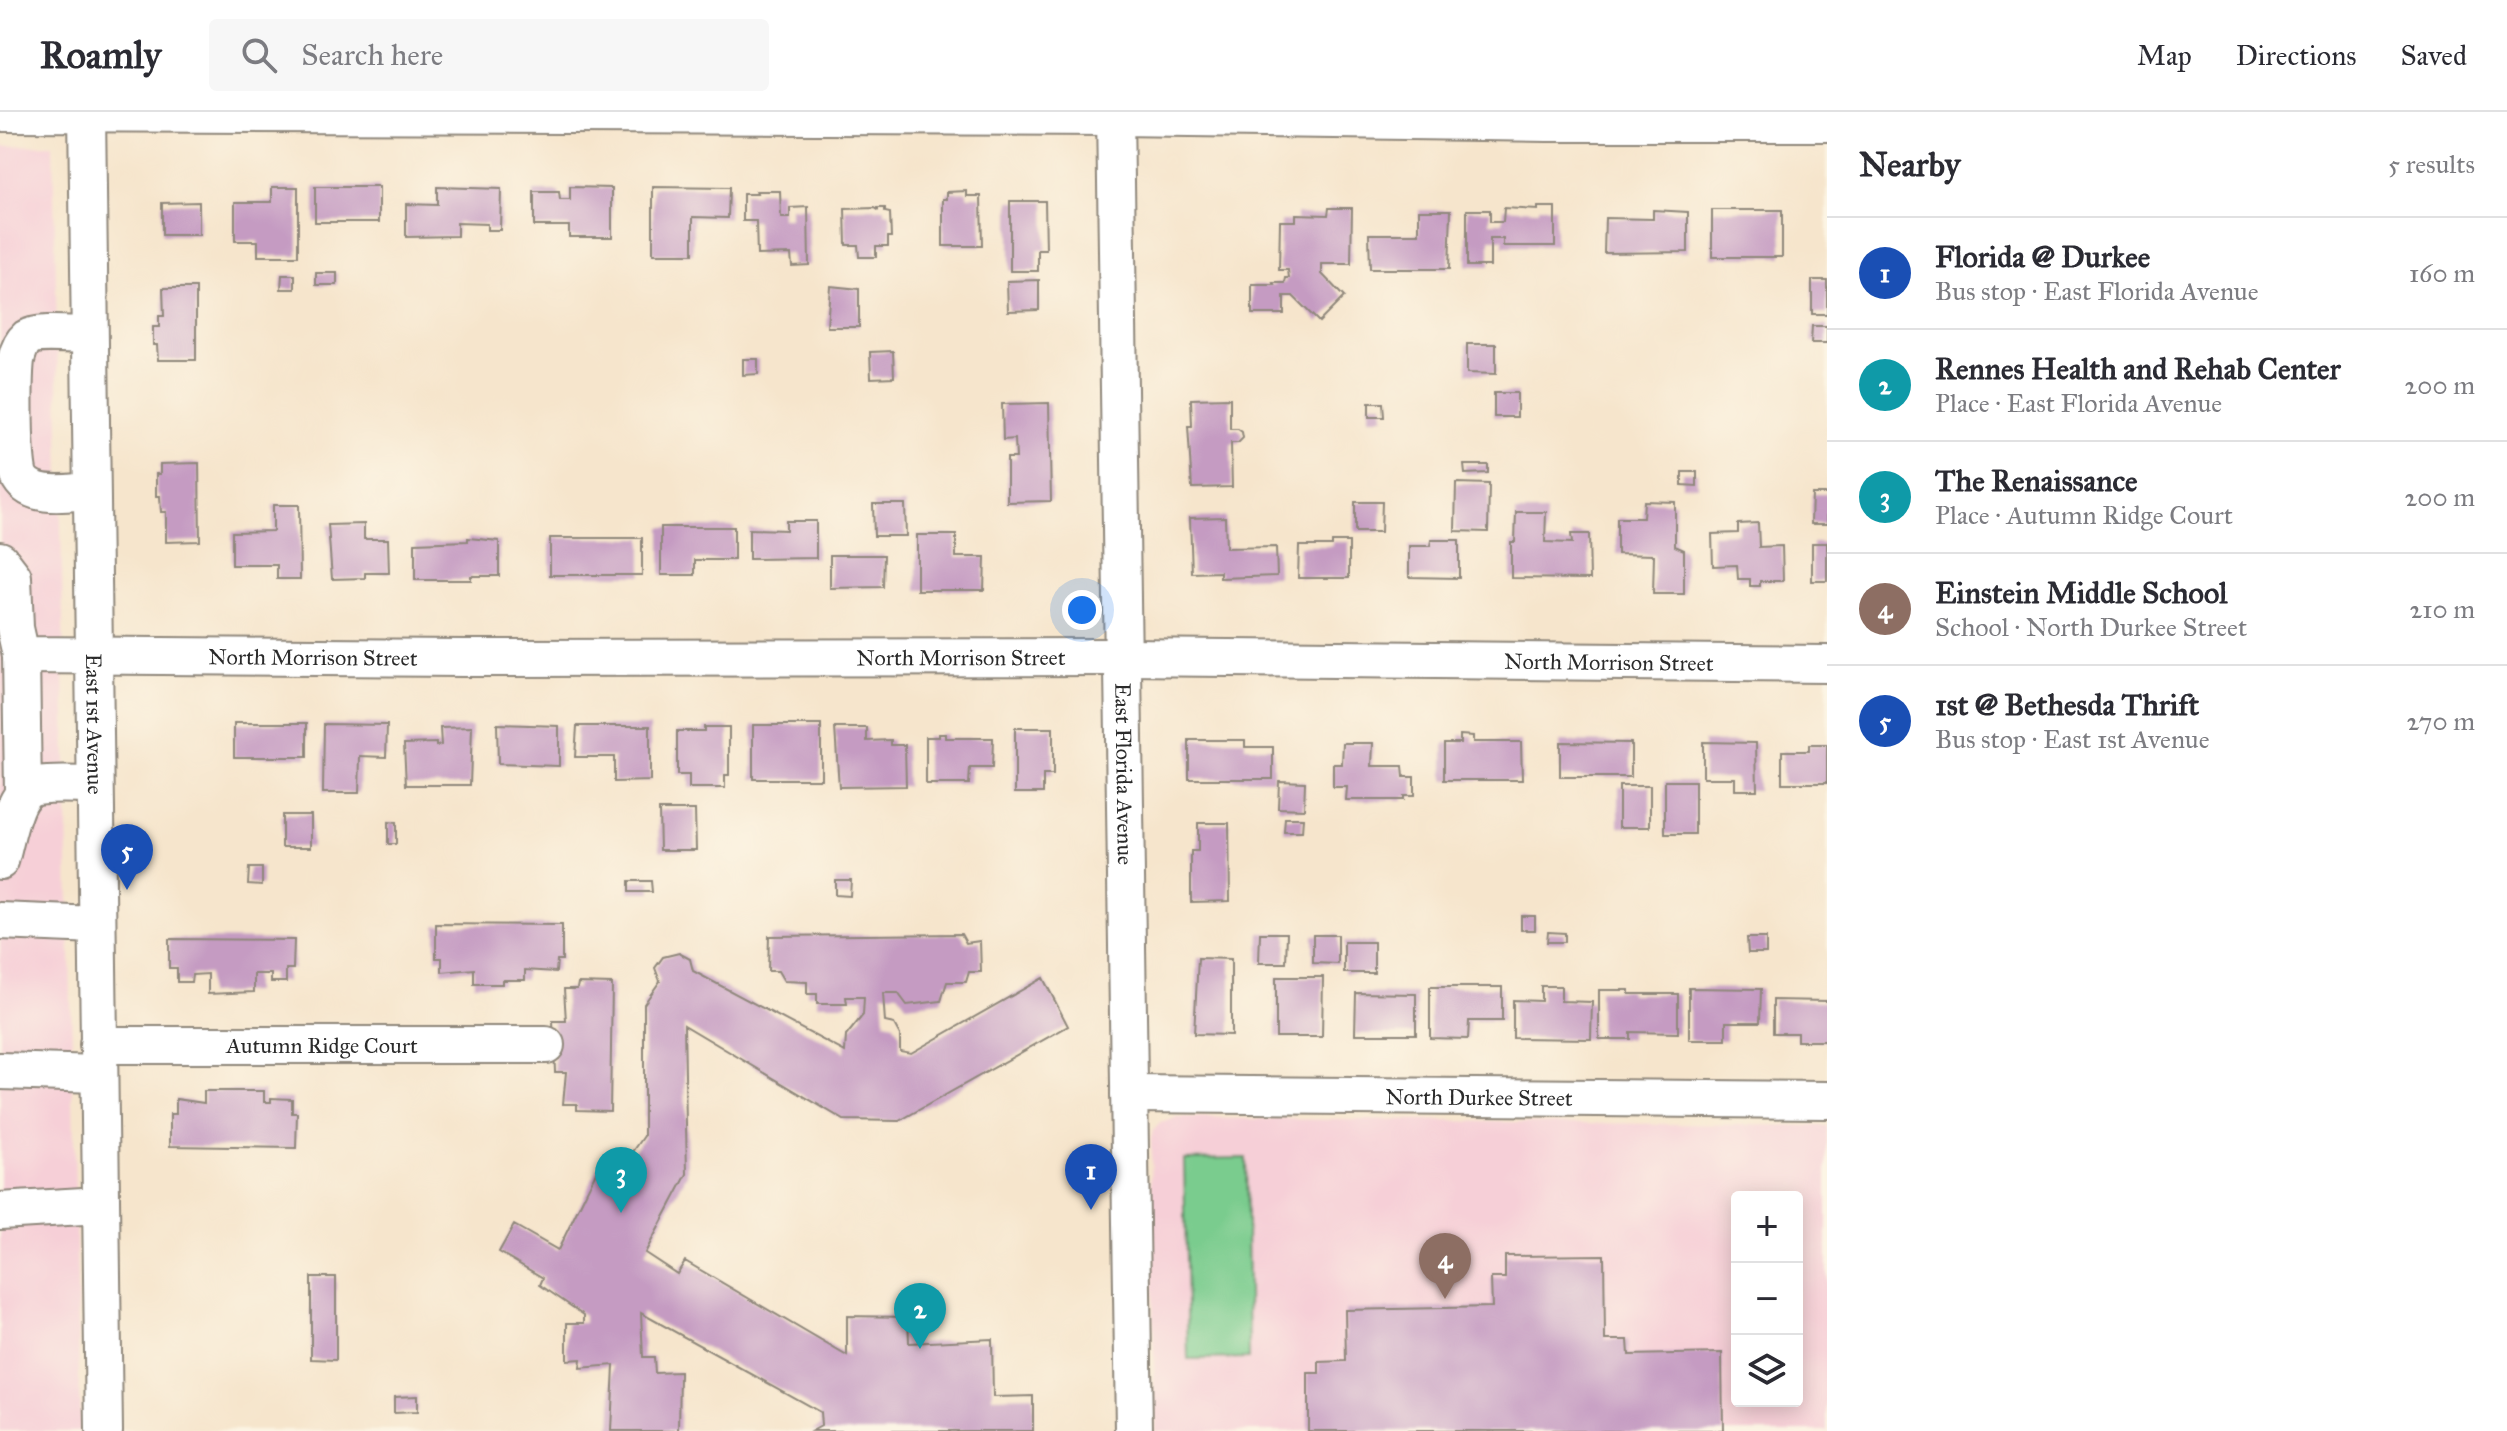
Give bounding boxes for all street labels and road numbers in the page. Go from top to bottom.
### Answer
street label: North Morrison Street [208,643,418,672]
street label: North Morrison Street [856,644,1066,671]
street label: North Morrison Street [1504,648,1714,677]
street label: East 1st Avenue [80,653,109,795]
street label: East Florida Avenue [1109,683,1139,865]
street label: Autumn Ridge Court [225,1032,418,1059]
street label: North Durkee Street [1385,1083,1573,1112]

